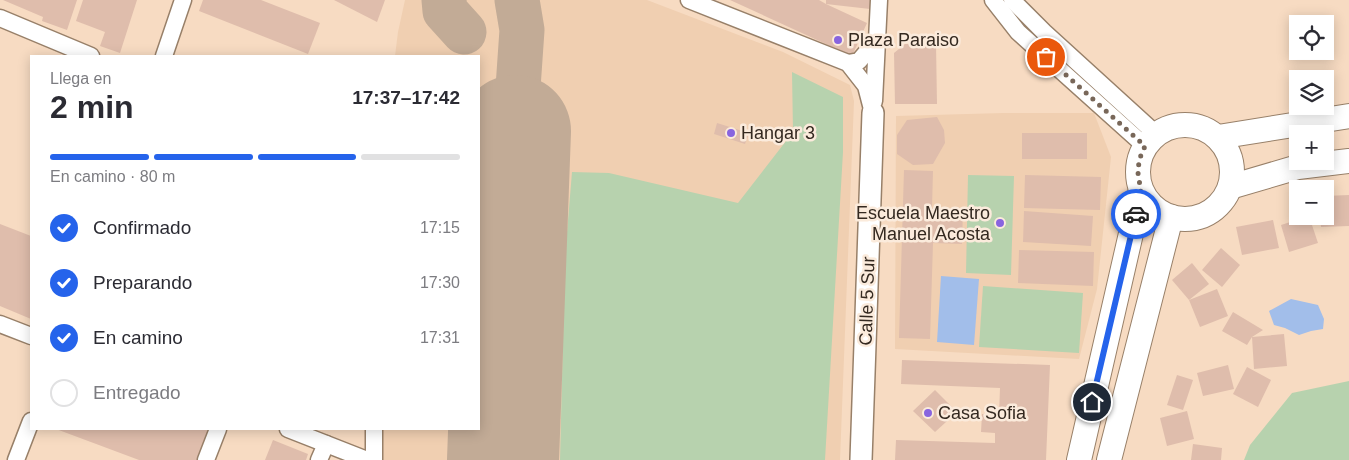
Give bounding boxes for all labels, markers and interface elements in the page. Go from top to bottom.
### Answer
map controls [1289,15,1334,225]
button: locate [1289,15,1334,60]
place label: Plaza Paraiso [848,30,959,50]
marker: Plaza Paraiso [832,34,844,46]
pin [1025,36,1067,78]
icon: bag [1032,43,1060,71]
text: Llega en [50,70,111,87]
button: layers [1289,70,1334,115]
text: 17:37–17:42 [352,87,460,108]
text: 2 min [50,89,134,125]
place label: Hangar 3 [741,123,815,143]
button: + [1289,125,1334,170]
marker: Hangar 3 [725,127,737,139]
text: En camino · 80 m [50,168,175,185]
button: − [1289,180,1334,225]
courier [1111,189,1161,239]
icon: car [1122,200,1150,228]
place label: Escuela Maestro Manuel Acosta [856,203,991,244]
icon: check [50,214,78,242]
text: Confirmado [93,217,191,238]
marker: Escuela Maestro Manuel Acosta [994,217,1006,229]
text: 17:15 [420,219,460,236]
street label: Calle 5 Sur [855,256,879,346]
icon: check [50,269,78,297]
text: Preparando [93,272,192,293]
text: 17:30 [420,274,460,291]
icon: check [50,324,78,352]
text: En camino [93,327,183,348]
text: 17:31 [420,329,460,346]
pin [1071,381,1113,423]
text: Entregado [93,382,181,403]
icon: home [1078,388,1106,416]
place label: Casa Sofia [938,403,1027,423]
marker: Casa Sofia [922,407,934,419]

